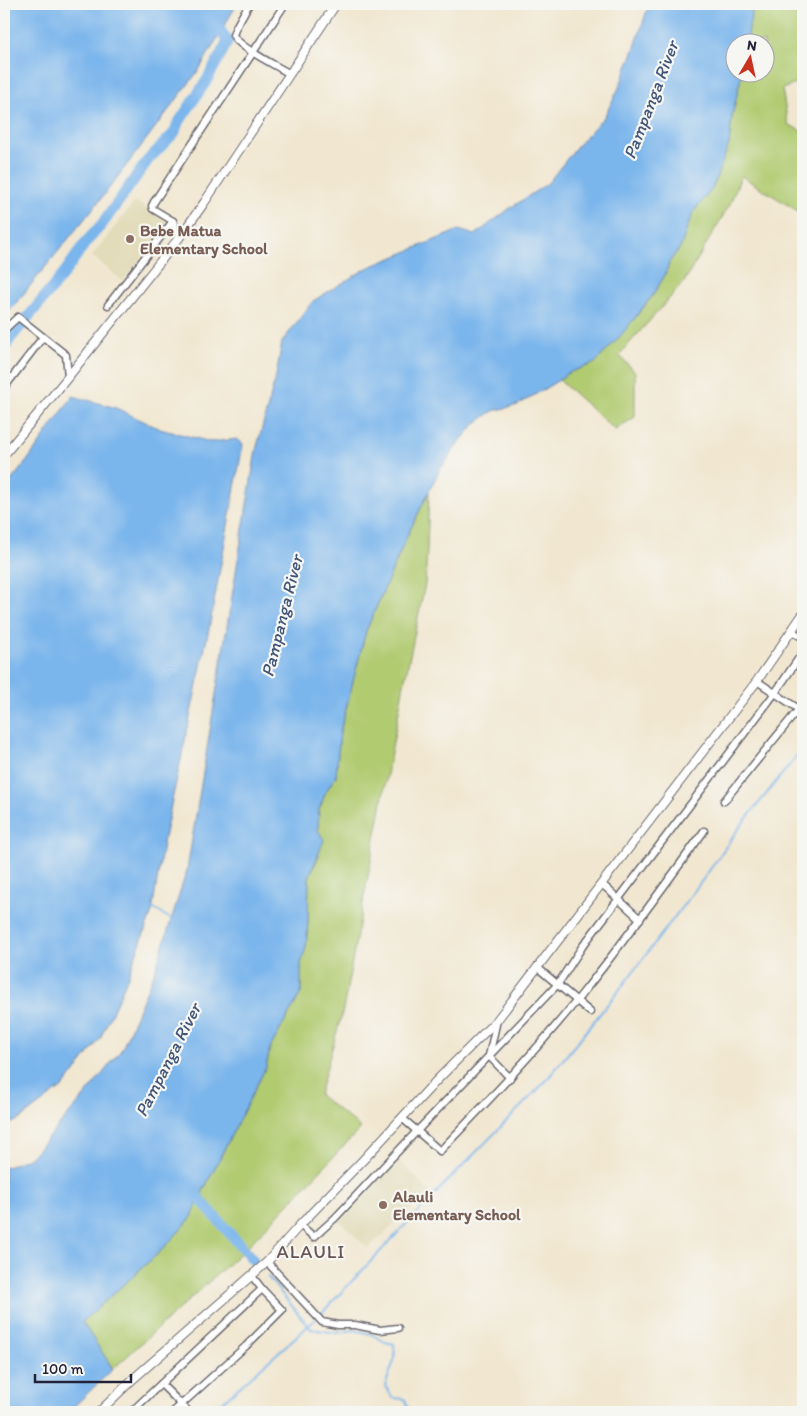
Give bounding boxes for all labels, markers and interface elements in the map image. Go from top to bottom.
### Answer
north arrow [724,32,774,82]
water label: Pampanga River [618,36,684,162]
text: N [746,37,758,55]
place label: Bebe Matua Elementary School [140,221,268,259]
marker: Bebe Matua Elementary School [124,233,136,245]
water label: Pampanga River [256,551,308,679]
water label: Pampanga River [130,998,207,1120]
place label: Alauli Elementary School [392,1187,521,1225]
marker: Alauli Elementary School [377,1199,389,1211]
district label: ALAULI [277,1240,345,1263]
scale bar [35,1351,131,1383]
text: 100 m [42,1360,84,1378]

